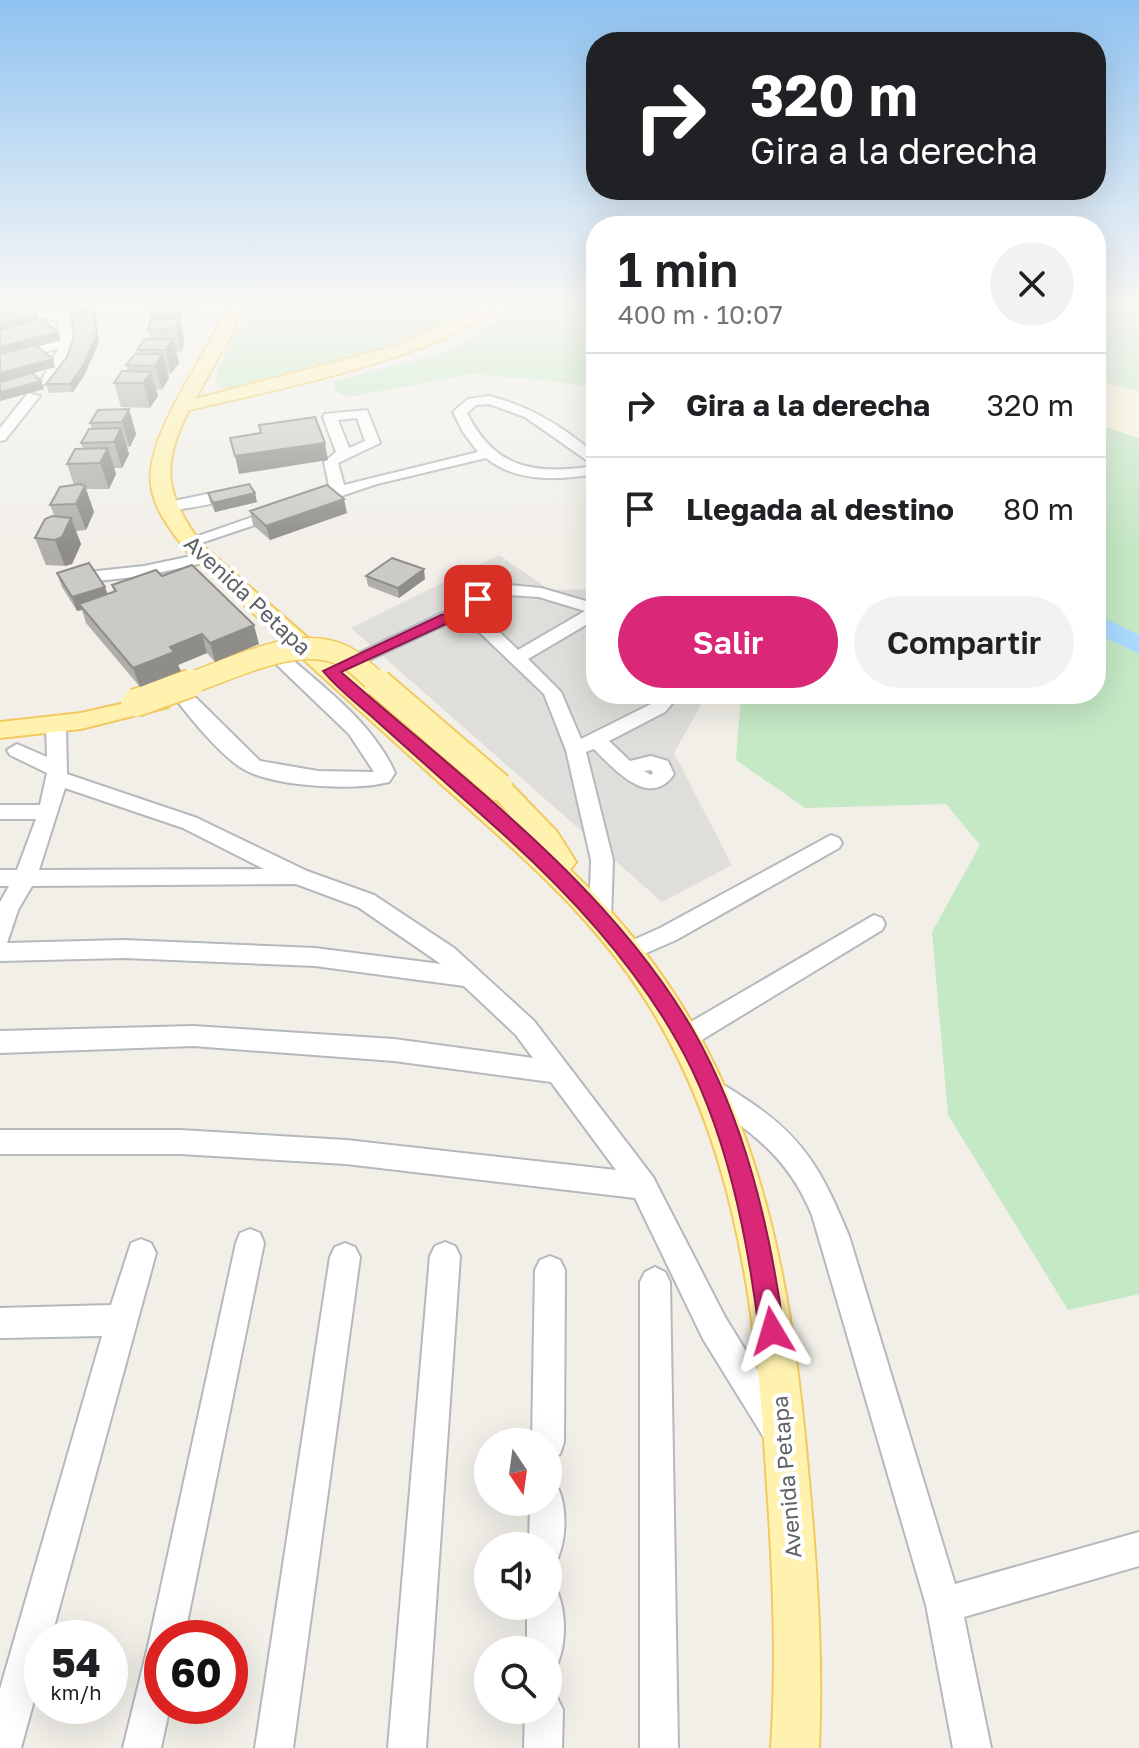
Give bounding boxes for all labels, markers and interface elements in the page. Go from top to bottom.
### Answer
text: 320 m [750,61,918,128]
icon: right [618,64,722,168]
text: Gira a la derecha [750,129,1038,172]
text: 1 min [618,240,738,298]
button: close [990,242,1074,326]
text: 400 m · 10:07 [618,299,783,330]
icon: right [618,383,662,427]
text: Gira a la derecha [686,387,930,423]
text: 320 m [986,387,1074,423]
icon: arrive [618,487,662,531]
text: Llegada al destino [686,491,954,527]
text: 80 m [1003,491,1074,527]
street label: Avenida Petapa [179,530,317,660]
pin [444,565,512,633]
icon: arrive [456,577,500,621]
button: Salir [618,596,838,688]
button: Compartir [854,596,1074,688]
position arrow [730,1289,814,1373]
street label: Avenida Petapa [765,1395,807,1559]
north arrow [474,1428,562,1516]
map controls [474,1428,562,1724]
button: sound [474,1532,562,1620]
speed limit sign: 60 [144,1620,248,1724]
button: search [474,1636,562,1724]
text: 54 [51,1638,101,1686]
text: km/h [51,1680,101,1704]

